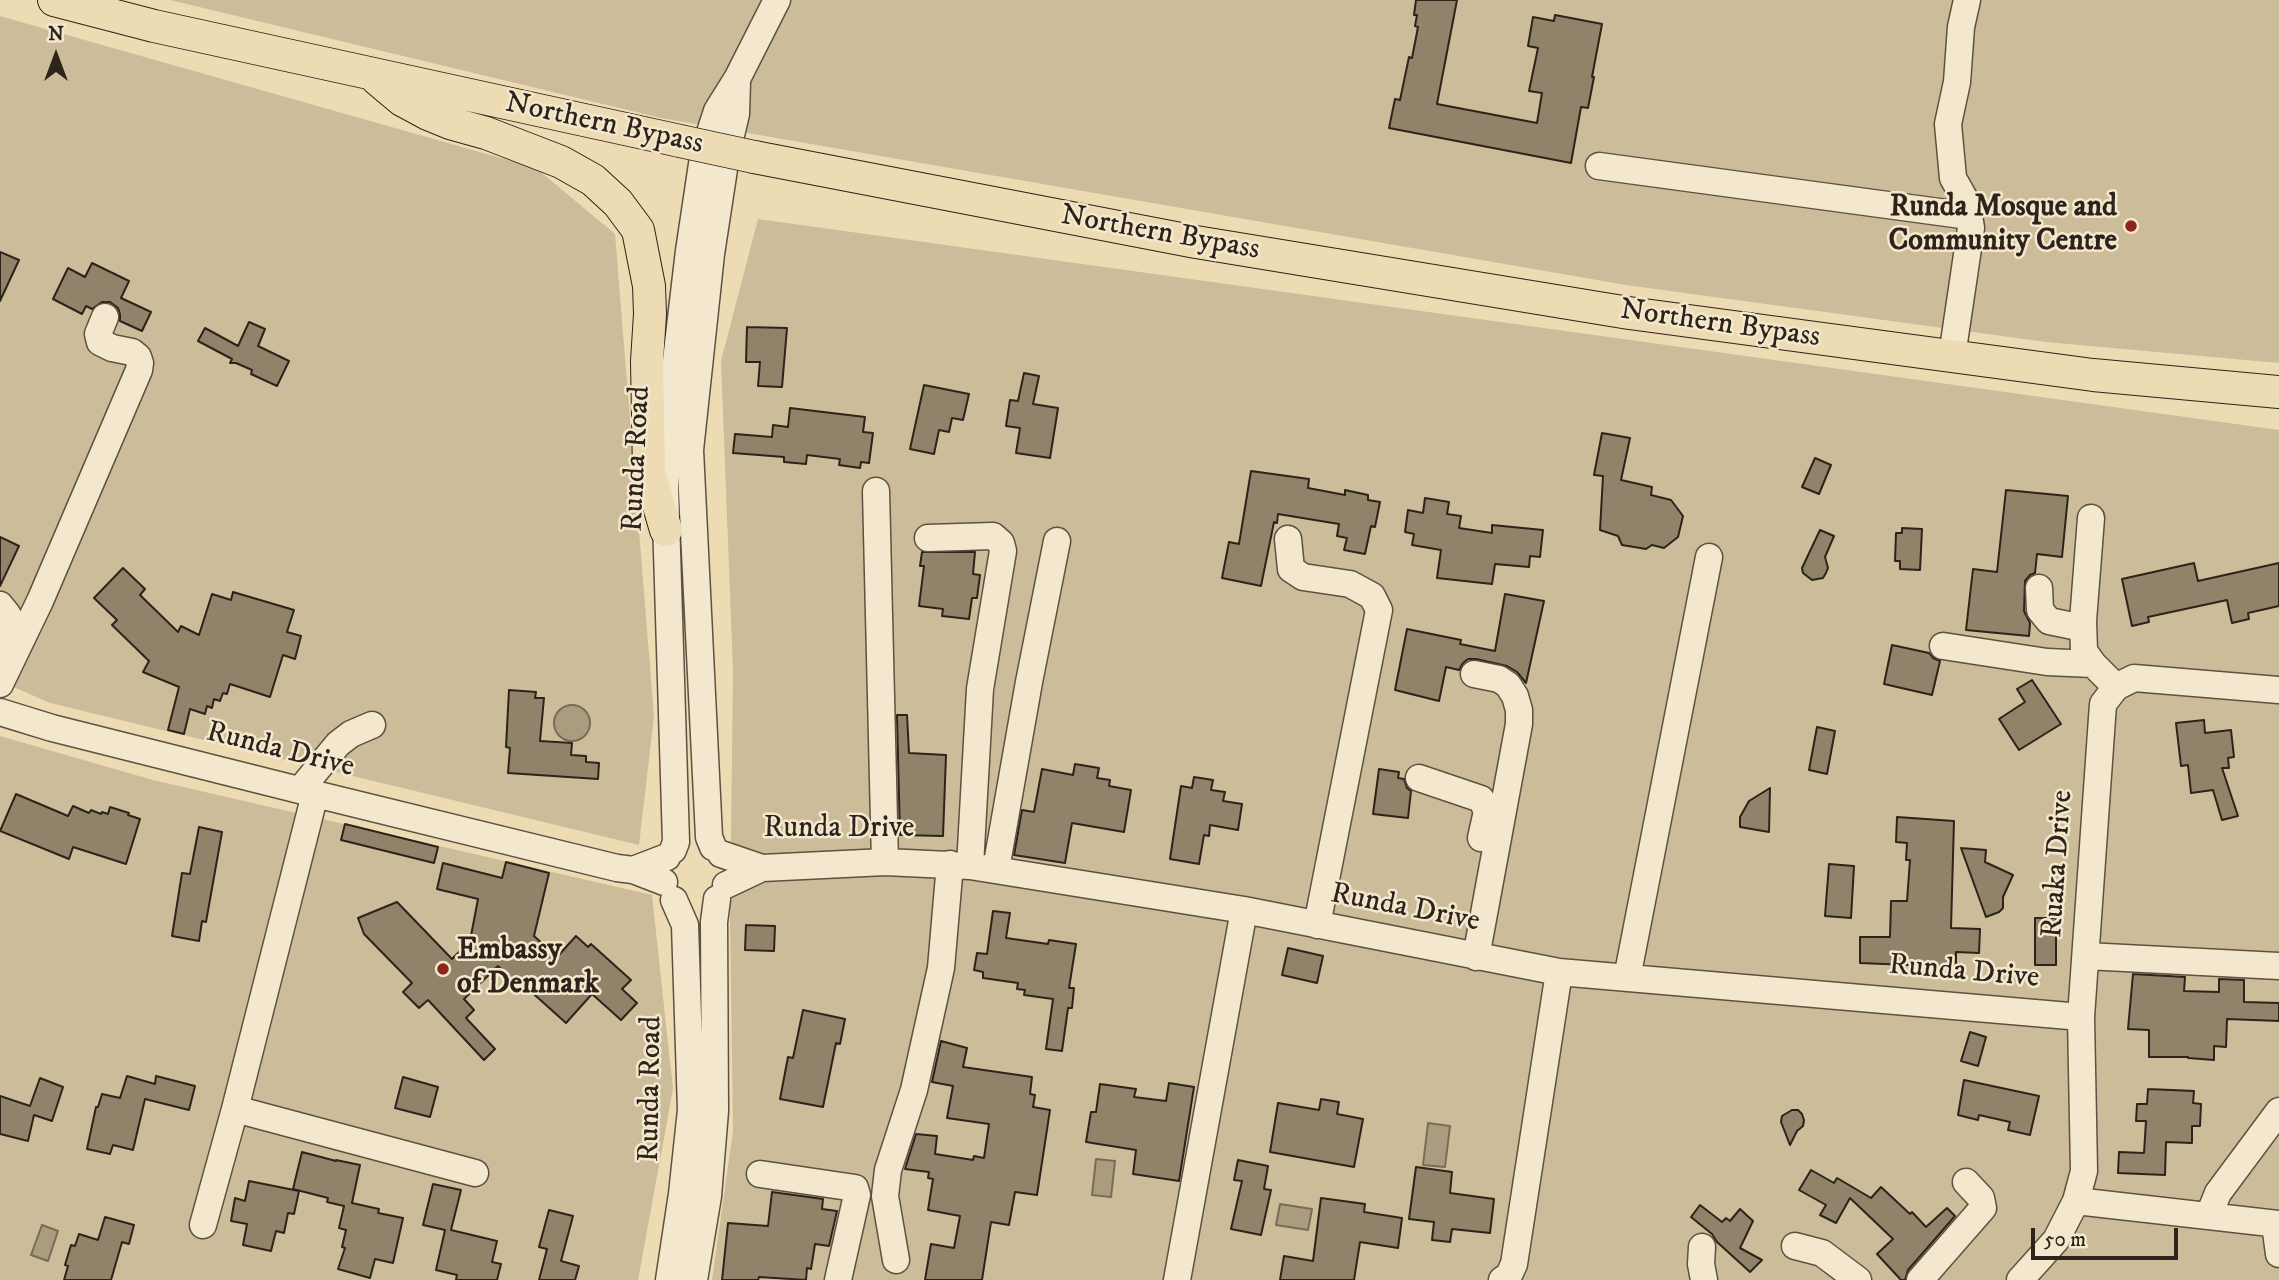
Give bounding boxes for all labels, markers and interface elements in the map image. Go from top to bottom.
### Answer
north arrow [21,21,91,91]
text: N [48,23,64,46]
street label: Northern Bypass [502,86,706,164]
place label: Runda Mosque and Community Centre [1888,191,2117,262]
street label: Northern Bypass [1058,199,1262,269]
marker: Runda Mosque and Community Centre [2123,218,2139,234]
street label: Northern Bypass [1618,293,1822,357]
street label: Runda Road [616,385,660,533]
street label: Runda Drive [202,715,358,787]
street label: Ruaka Drive [2036,789,2082,939]
street label: Runda Drive [764,812,914,848]
street label: Runda Drive [1327,877,1483,941]
place label: Embassy of Denmark [457,934,599,1004]
street label: Runda Drive [1887,948,2041,998]
marker: Embassy of Denmark [435,961,451,977]
street label: Runda Road [633,1016,671,1162]
scale bar [2034,1214,2181,1258]
text: 50 m [2044,1227,2086,1253]

